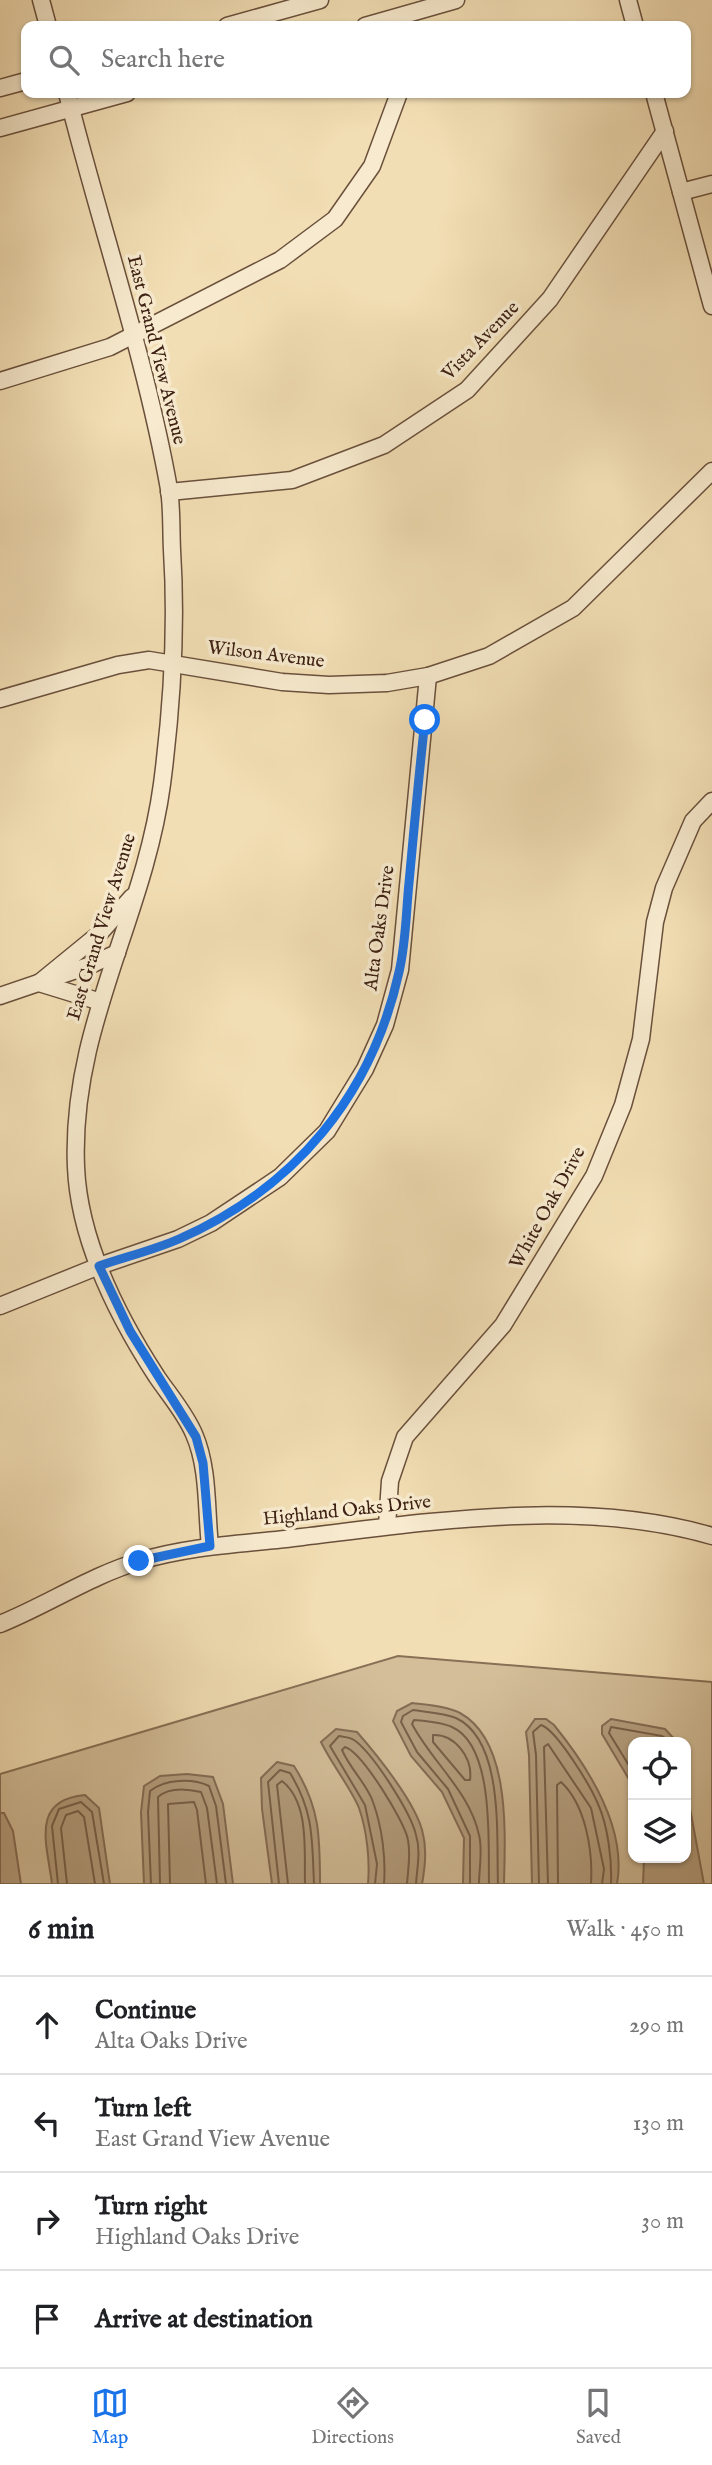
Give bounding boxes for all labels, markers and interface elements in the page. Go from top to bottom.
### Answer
search box [21,21,691,98]
icon: search [45,41,83,79]
text: Search here [101,43,225,76]
street label: East Grand View Avenue [121,253,191,447]
street label: Vista Avenue [437,296,525,386]
street label: Wilson Avenue [206,636,326,674]
route start [409,704,440,735]
street label: East Grand View Avenue [62,830,142,1023]
street label: Alta Oaks Drive [359,864,401,993]
street label: White Oak Drive [505,1142,592,1273]
street label: Highland Oaks Drive [262,1490,432,1532]
route end [123,1545,154,1576]
map controls [628,1737,691,1863]
button: locate [628,1737,691,1800]
button: layers [628,1800,691,1863]
text: 6 min [28,1911,94,1949]
text: Walk · 450 m [566,1915,684,1944]
text: Continue [95,1994,196,2027]
icon: ahead [28,2006,66,2044]
text: 290 m [629,2011,684,2040]
text: Alta Oaks Drive [95,2027,248,2056]
text: Turn left [95,2092,192,2125]
icon: left [28,2104,66,2142]
text: 130 m [633,2109,684,2138]
text: East Grand View Avenue [95,2125,330,2154]
text: Turn right [95,2190,208,2223]
icon: right [28,2202,66,2240]
text: 30 m [641,2207,684,2236]
text: Highland Oaks Drive [95,2223,299,2252]
icon: arrive [28,2300,66,2338]
text: Arrive at destination [95,2303,313,2336]
tab: Map [91,2384,129,2450]
tab: Directions [311,2384,394,2450]
tab: Saved [576,2384,621,2450]

